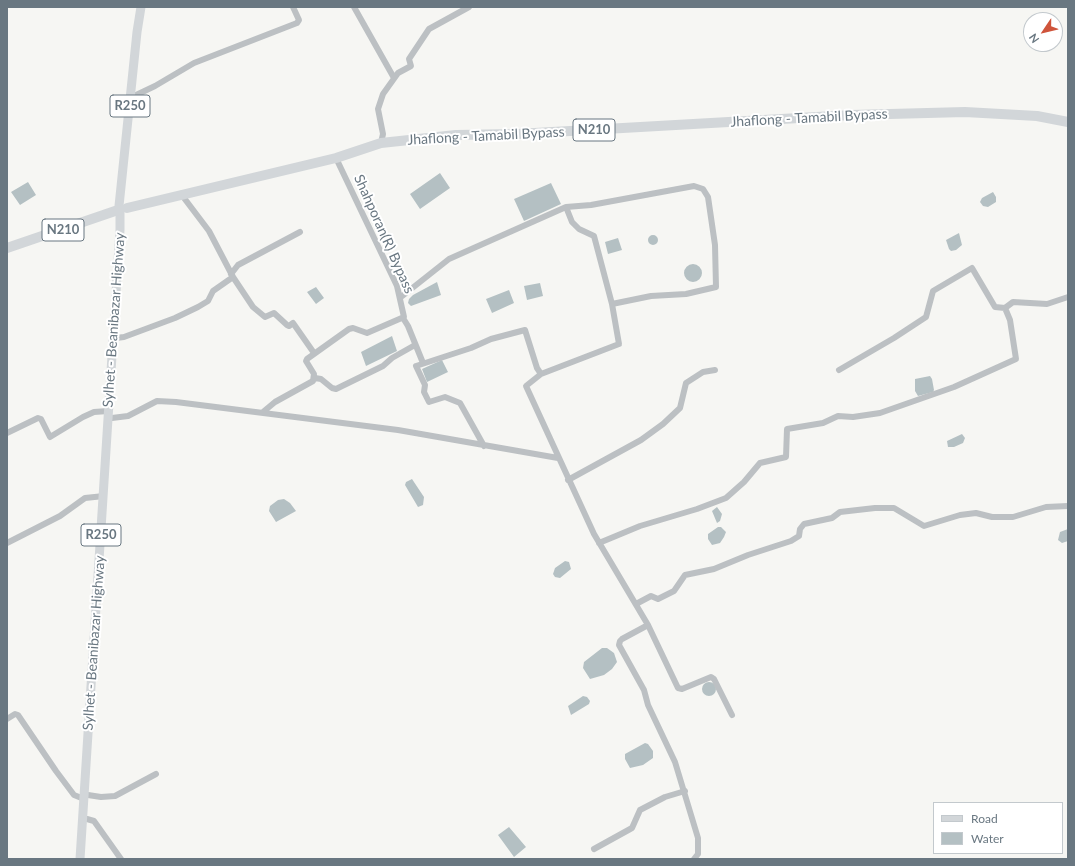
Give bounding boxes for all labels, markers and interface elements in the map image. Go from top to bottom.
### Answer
north arrow [1023,12,1063,52]
text: N [1026,31,1041,46]
road number: R250 [110,95,150,117]
street label: Jhaflong - Tamabil Bypass [730,105,888,131]
road number: N210 [573,119,615,141]
street label: Jhaflong - Tamabil Bypass [407,123,565,149]
street label: Shahporan(R) Bypass [350,172,418,296]
road number: N210 [42,219,84,241]
street label: Sylhet - Beanibazar Highway [100,232,128,408]
road number: R250 [81,524,121,546]
street label: Sylhet - Beanibazar Highway [80,555,108,731]
legend [933,802,1063,854]
text: Road [971,811,998,826]
text: Water [971,831,1004,846]

